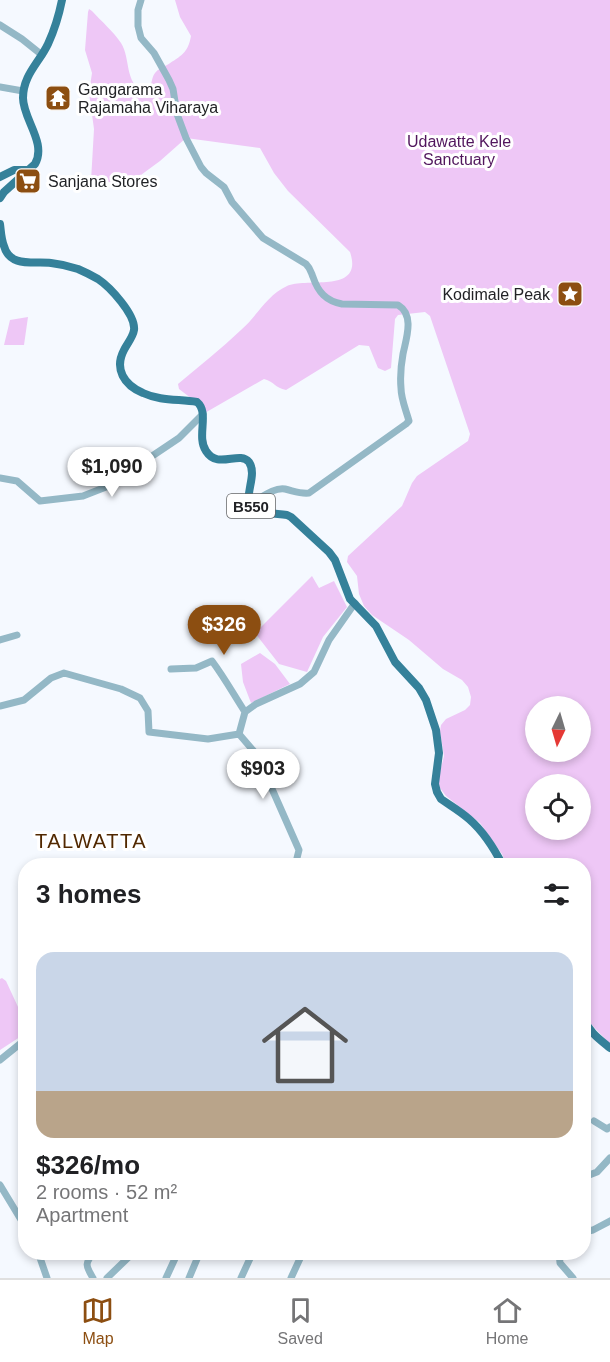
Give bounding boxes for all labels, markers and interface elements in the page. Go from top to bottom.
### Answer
place label: Gangarama Rajamaha Viharaya [78,81,218,116]
temple icon: Gangarama Rajamaha Viharaya [43,83,73,113]
park label: Udawatte Kele Sanctuary [407,133,511,168]
supermarket icon: Sanjana Stores [13,166,43,196]
place label: Sanjana Stores [48,173,157,190]
place icon: Kodimale Peak [555,279,585,309]
place label: Kodimale Peak [442,286,551,303]
pin: $1,090 [63,447,161,498]
text: $1,090 [81,455,143,477]
road number: B550 [227,494,275,518]
pin: $326 [188,605,260,656]
text: $326 [202,613,246,635]
north arrow [525,696,591,762]
map controls [525,696,591,840]
pin: $903 [227,749,299,800]
text: $903 [241,757,285,779]
button: locate [525,774,591,840]
district label: TALWATTA [35,830,147,852]
icon: filters [540,878,573,911]
text: 3 homes [36,879,142,909]
icon: home [251,991,359,1099]
text: $326/mo [36,1150,140,1180]
text: 2 rooms · 52 m² [36,1181,177,1203]
text: Apartment [36,1204,128,1226]
tab: Map [81,1294,114,1348]
tab: Saved [277,1294,323,1348]
tab: Home [486,1294,528,1348]

